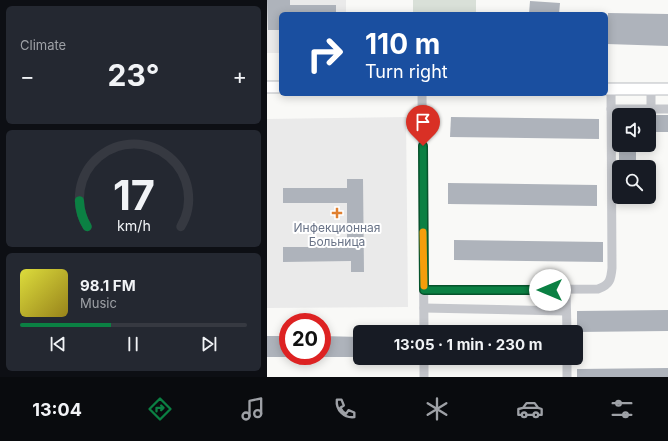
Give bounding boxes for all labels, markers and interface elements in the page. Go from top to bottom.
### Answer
text: 110 m [365,27,440,61]
icon: right [299,28,351,80]
text: Climate [20,37,66,53]
text: 23° [108,57,159,93]
text: Turn right [365,61,448,82]
text: − [20,63,35,89]
text: + [232,63,247,89]
pin [406,105,440,146]
map controls [612,108,656,204]
button: sound [612,108,656,152]
icon: arrive [412,111,434,133]
button: search [612,160,656,204]
text: 17 [112,169,155,219]
marker: Инфекционная Больница [331,207,343,219]
text: km/h [117,216,150,233]
place label: Инфекционная Больница [294,220,380,249]
position arrow [529,269,571,311]
text: 98.1 FM [80,276,136,295]
text: Music [80,295,117,311]
speed limit sign: 20 [279,313,331,365]
icon: previous [47,333,69,355]
icon: pause [122,333,144,355]
icon: next [198,333,220,355]
text: 13:05 · 1 min · 230 m [394,335,542,354]
icon: directions [146,395,174,423]
icon: music [239,395,267,423]
icon: phone [331,395,359,423]
icon: climate [423,395,451,423]
icon: car [516,395,544,423]
icon: filters [608,395,636,423]
text: 13:04 [32,399,82,420]

